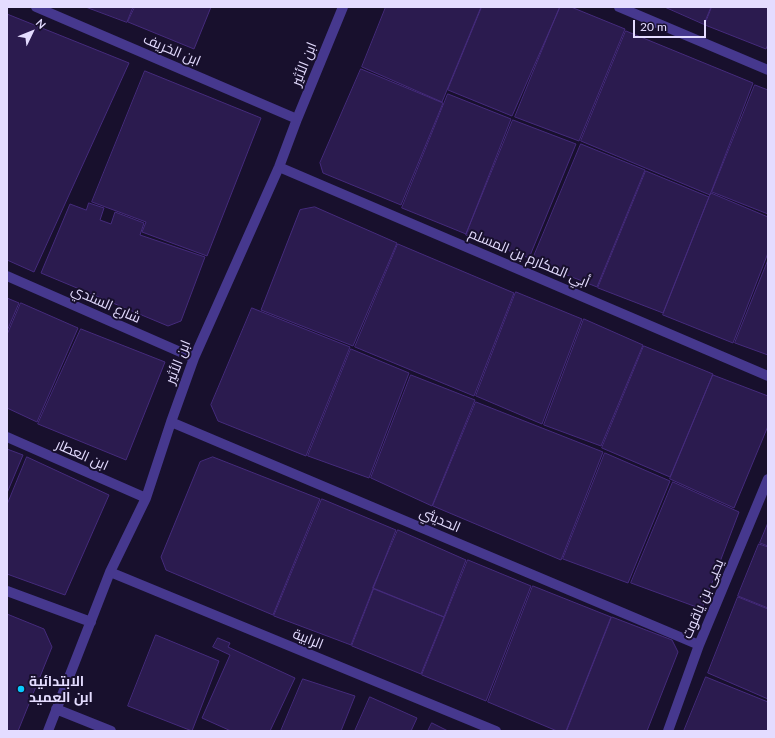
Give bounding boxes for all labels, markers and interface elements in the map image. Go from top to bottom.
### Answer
north arrow [12,12,52,52]
scale bar [635,12,708,38]
text: N [33,16,49,31]
text: 20 m [640,19,667,34]
street label: ابن الخريف [141,30,203,70]
street label: ابن الأثير [288,40,320,88]
street label: أبي المكارم بن المسلم [466,225,592,291]
street label: شارع السندي [69,281,143,327]
street label: ابن الأثير [162,338,194,386]
street label: ابن العطار [53,436,111,474]
street label: الحديثي [417,504,463,536]
street label: يحيى بن ياقوت [679,557,727,641]
street label: الرابية [290,625,326,653]
place label: الابتدائية ابن العميد [29,673,93,706]
marker: الابتدائية ابن العميد [16,684,26,694]

